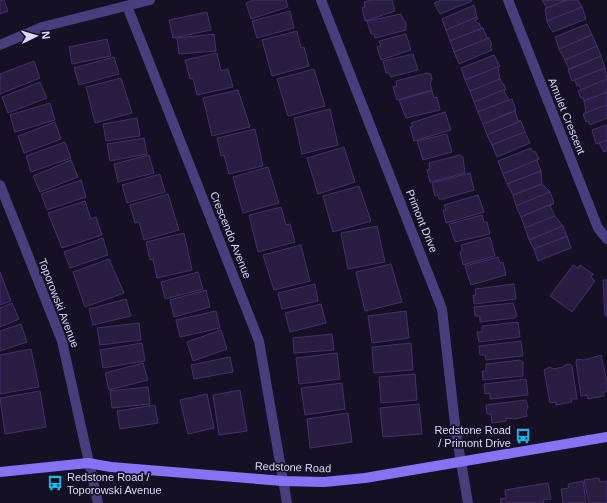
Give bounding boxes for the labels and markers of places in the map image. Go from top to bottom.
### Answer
place label: Redstone Road / Primont Drive [435,424,511,449]
bus stop icon: Redstone Road / Primont Drive [514,427,532,445]
place label: Redstone Road / Toporowski Avenue [67,471,162,496]
bus stop icon: Redstone Road / Toporowski Avenue [46,474,64,492]

